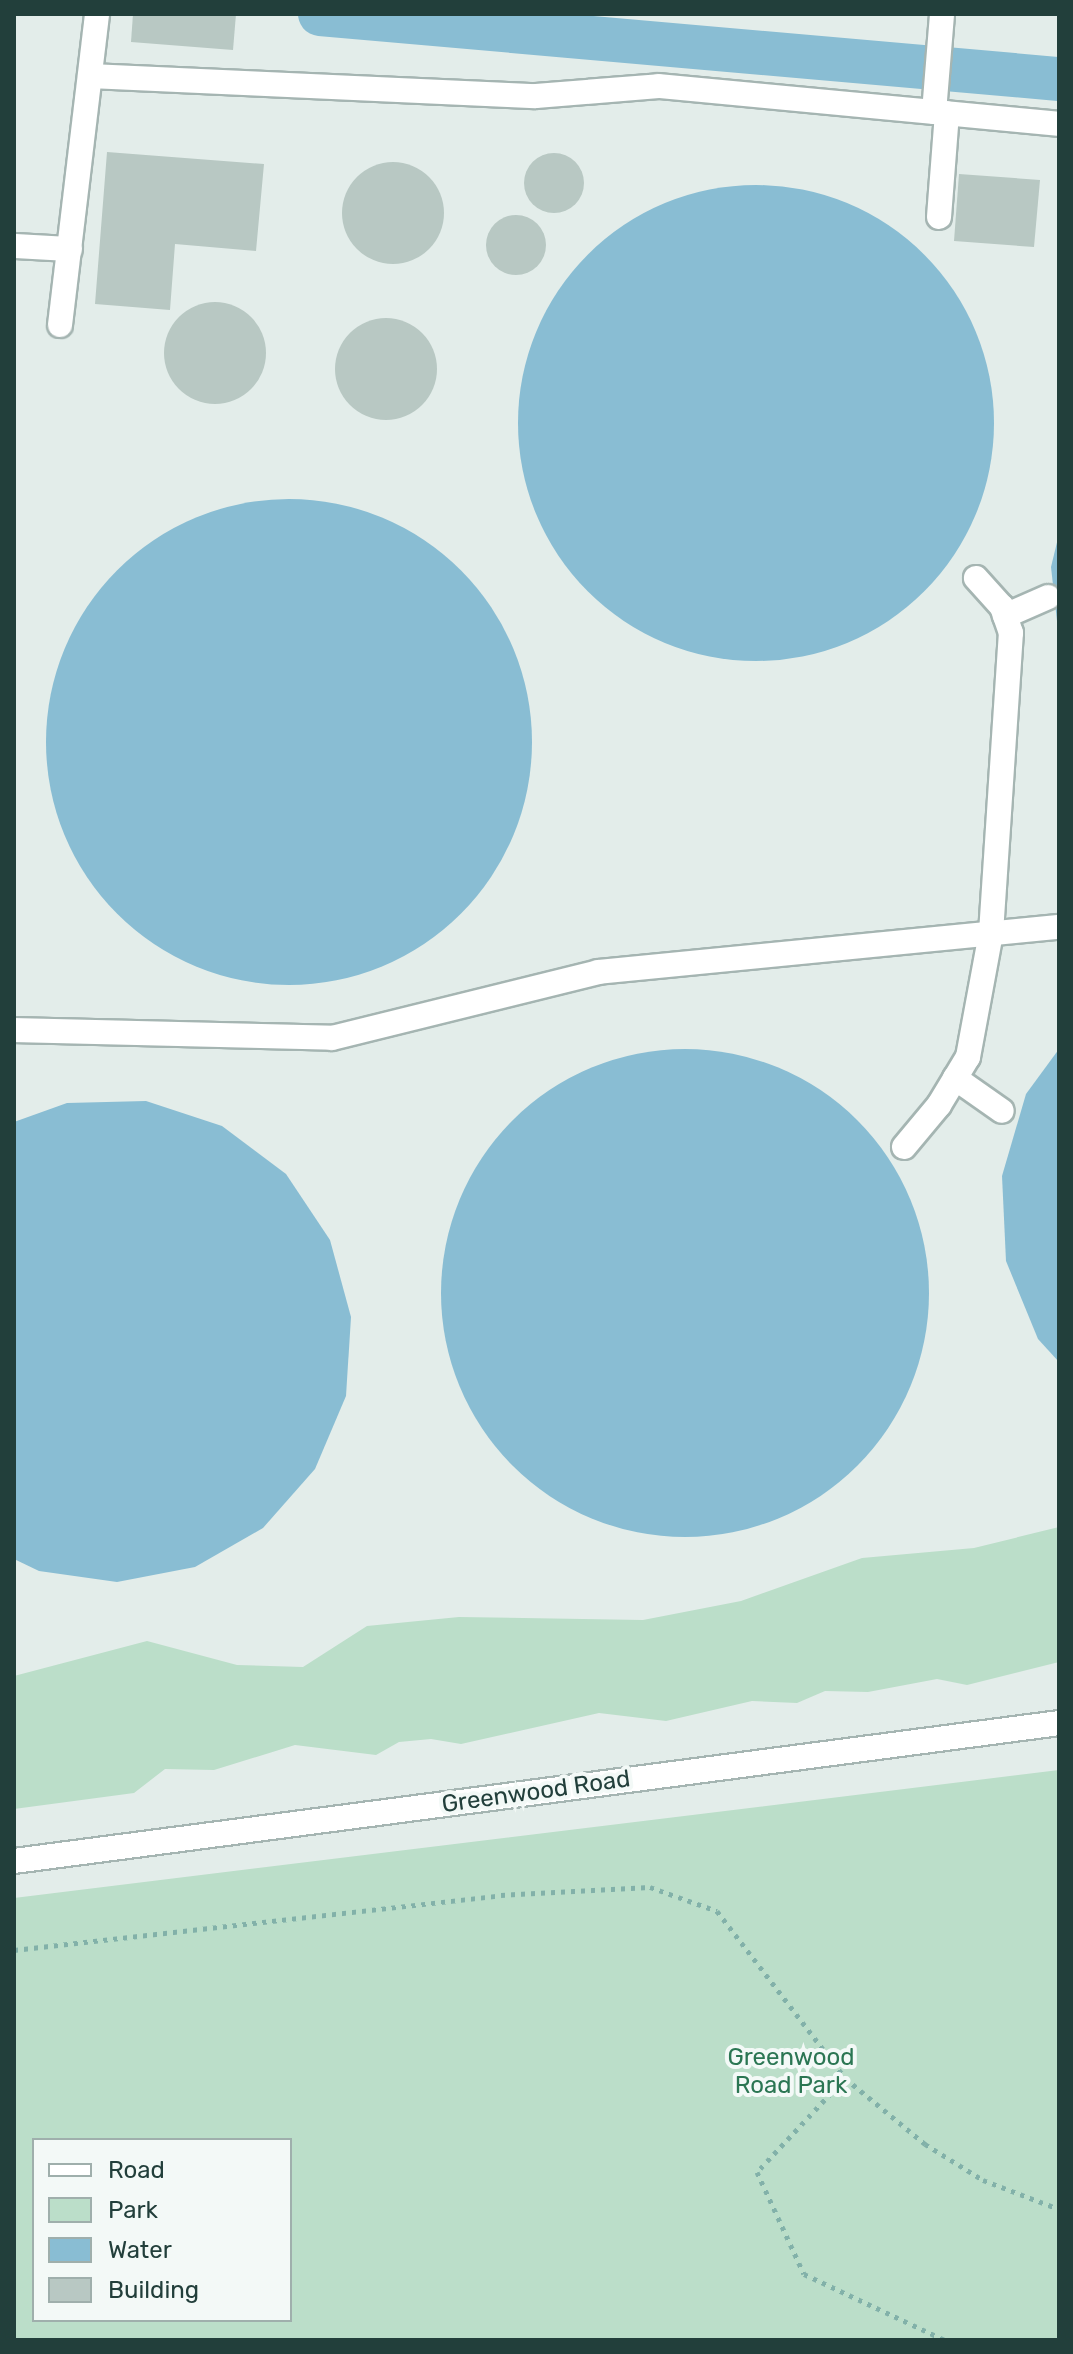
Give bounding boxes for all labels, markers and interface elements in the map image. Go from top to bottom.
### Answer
street label: Greenwood Road [440,1765,632,1819]
park label: Greenwood Road Park [727,2044,855,2100]
legend [32,2138,292,2322]
text: Road [108,2156,165,2184]
text: Park [108,2196,158,2224]
text: Water [108,2236,172,2264]
text: Building [108,2276,199,2304]

